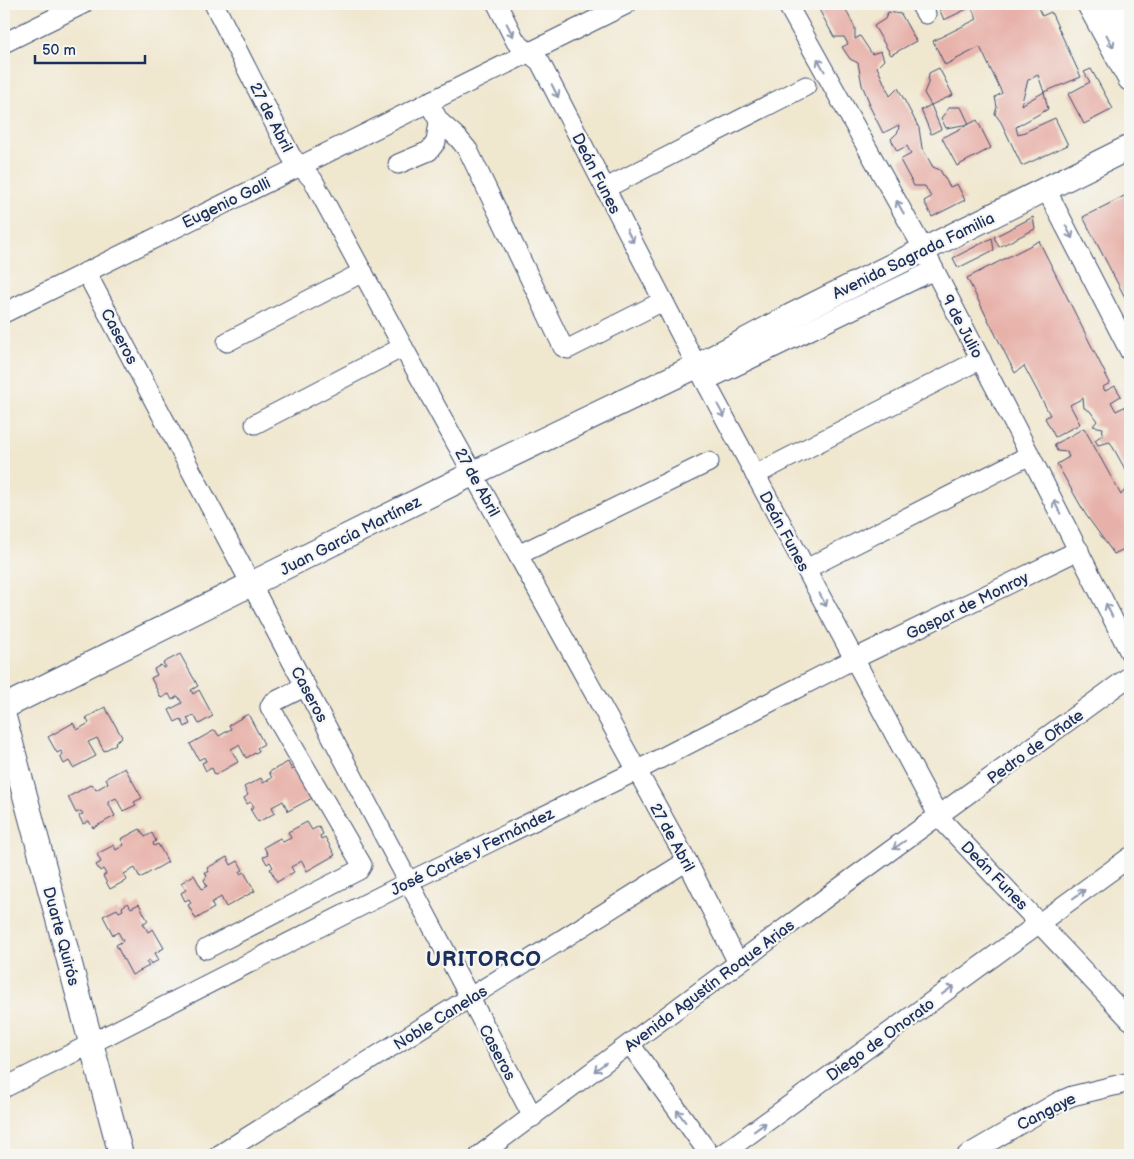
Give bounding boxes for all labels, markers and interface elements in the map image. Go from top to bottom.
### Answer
one-way arrow [506,22,515,37]
scale bar [35,32,145,64]
one-way arrow [1105,34,1115,48]
text: 50 m [42,41,76,60]
one-way arrow [816,58,826,73]
street label: 27 de Abril [245,80,296,156]
one-way arrow [551,83,560,98]
street label: Deán Funes [567,130,624,217]
street label: Eugenio Galli [179,174,274,233]
one-way arrow [895,200,905,215]
street label: Avenida Sagrada Familia [830,209,998,304]
one-way arrow [1065,224,1074,239]
one-way arrow [625,228,635,243]
street label: 9 de Julio [937,292,986,362]
street label: Caseros [96,306,141,368]
one-way arrow [717,403,726,418]
street label: 27 de Abril [450,445,503,520]
street label: Deán Funes [755,488,813,575]
street label: Juan García Martínez [277,492,425,580]
one-way arrow [1052,499,1062,514]
street label: Gaspar de Monroy [903,568,1033,644]
one-way arrow [818,593,828,607]
one-way arrow [1103,602,1113,617]
street label: Caseros [286,664,331,726]
street label: Pedro de Oñate [984,706,1088,788]
street label: 27 de Abril [645,800,698,875]
street label: José Cortés y Fernández [388,804,558,900]
street label: Deán Funes [957,838,1031,914]
one-way arrow [892,840,906,850]
street label: Duarte Quirós [38,885,83,988]
one-way arrow [1072,889,1086,899]
street label: Avenida Agustín Roque Arias [621,916,799,1056]
district label: URITORCO [426,947,542,972]
street label: Noble Canelas [390,982,491,1055]
one-way arrow [941,984,954,995]
street label: Diego de Onorato [823,995,939,1086]
street label: Caseros [474,1022,519,1084]
one-way arrow [594,1061,607,1072]
street label: Cangaye [1014,1089,1080,1135]
one-way arrow [676,1109,686,1123]
one-way arrow [753,1121,766,1132]

